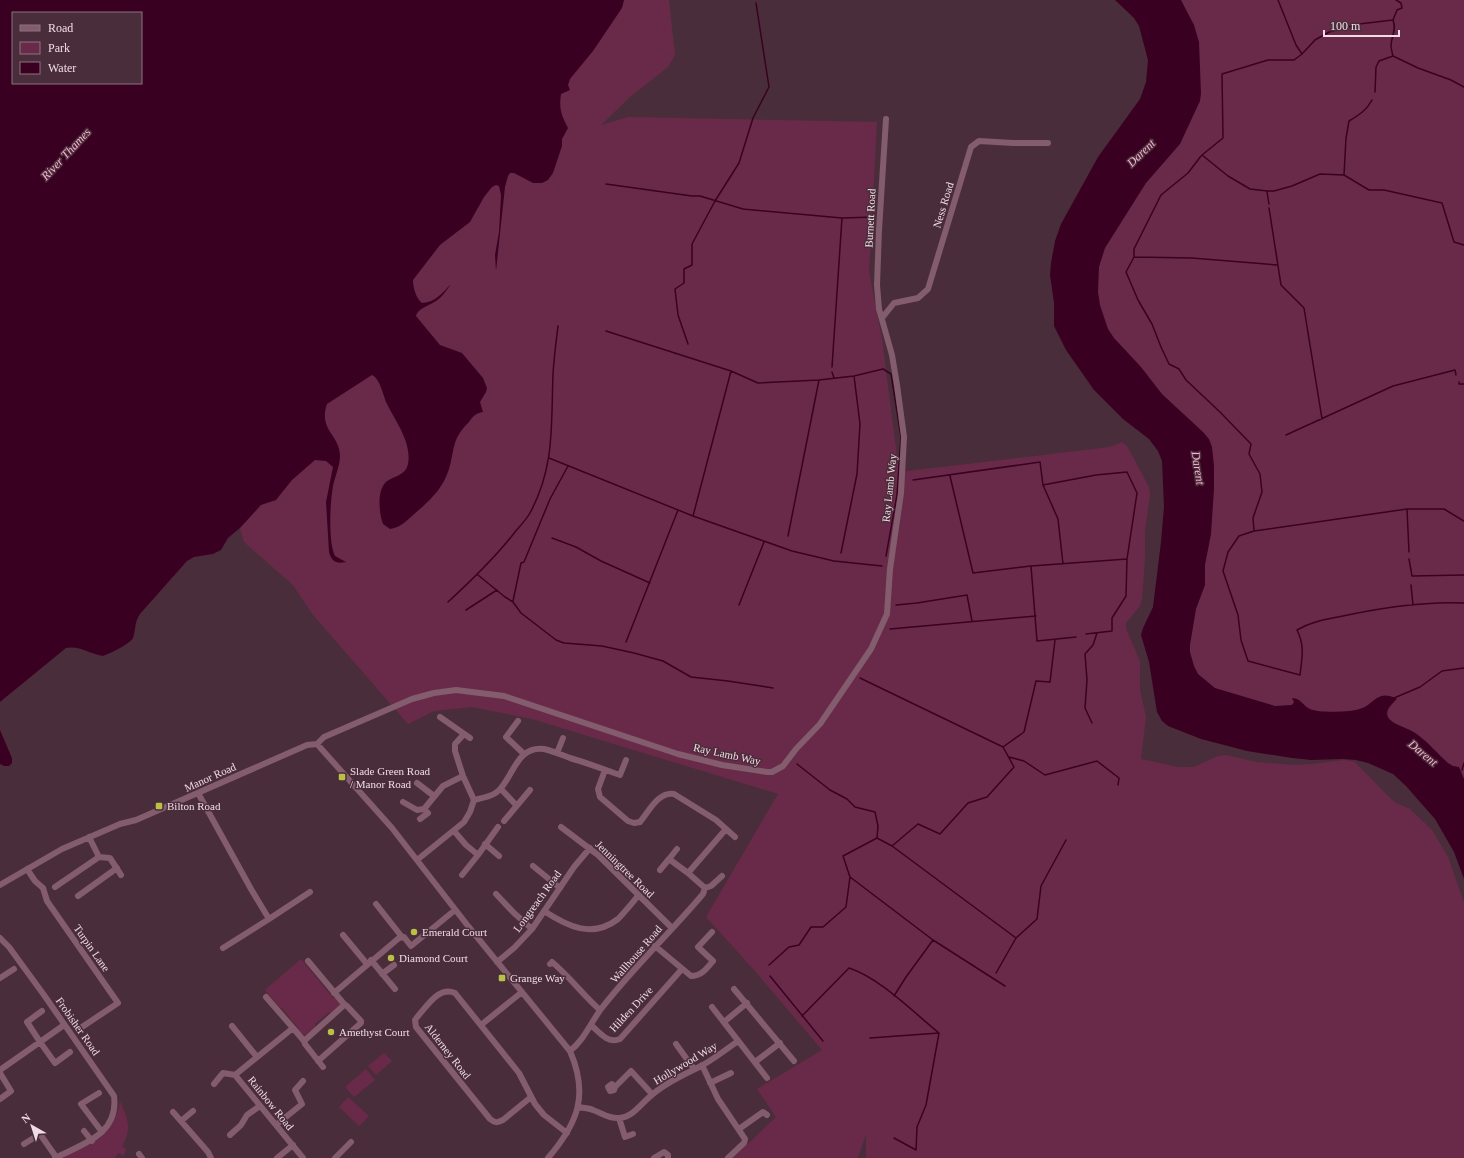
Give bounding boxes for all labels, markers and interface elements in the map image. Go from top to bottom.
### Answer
legend [12,12,142,84]
scale bar [1324,12,1399,38]
text: 100 m [1330,19,1361,33]
text: Road [48,21,73,35]
text: Park [48,41,70,55]
text: Water [48,61,76,75]
water label: River Thames [38,125,94,184]
water label: Darent [1123,136,1158,170]
street label: Ness Road [930,180,956,229]
street label: Burnett Road [862,188,878,248]
water label: Darent [1188,449,1208,486]
street label: Ray Lamb Way [879,453,899,523]
water label: Darent [1405,736,1441,770]
street label: Ray Lamb Way [692,741,762,767]
street label: Manor Road [182,760,238,794]
place label: Slade Green Road / Manor Road [350,765,431,790]
marker: Slade Green Road / Manor Road [337,772,347,782]
place label: Bilton Road [167,800,221,812]
marker: Bilton Road [154,801,164,811]
street label: Jenningtree Road [593,838,657,900]
street label: Longreach Road [511,868,564,934]
street label: Turpin Lane [72,922,113,974]
street label: Wallhouse Road [608,922,665,985]
place label: Emerald Court [422,926,487,938]
marker: Emerald Court [409,927,419,937]
place label: Diamond Court [399,952,468,964]
marker: Diamond Court [386,953,396,963]
place label: Grange Way [510,972,565,984]
marker: Grange Way [497,973,507,983]
street label: Hilden Drive [607,984,655,1034]
street label: Frobisher Road [54,995,103,1058]
street label: Alderney Road [423,1021,474,1081]
place label: Amethyst Court [339,1026,410,1038]
marker: Amethyst Court [326,1027,336,1037]
street label: Hollywood Way [651,1039,719,1087]
street label: Rainbow Road [246,1074,297,1133]
north arrow [12,1106,52,1146]
text: N [19,1111,33,1125]

